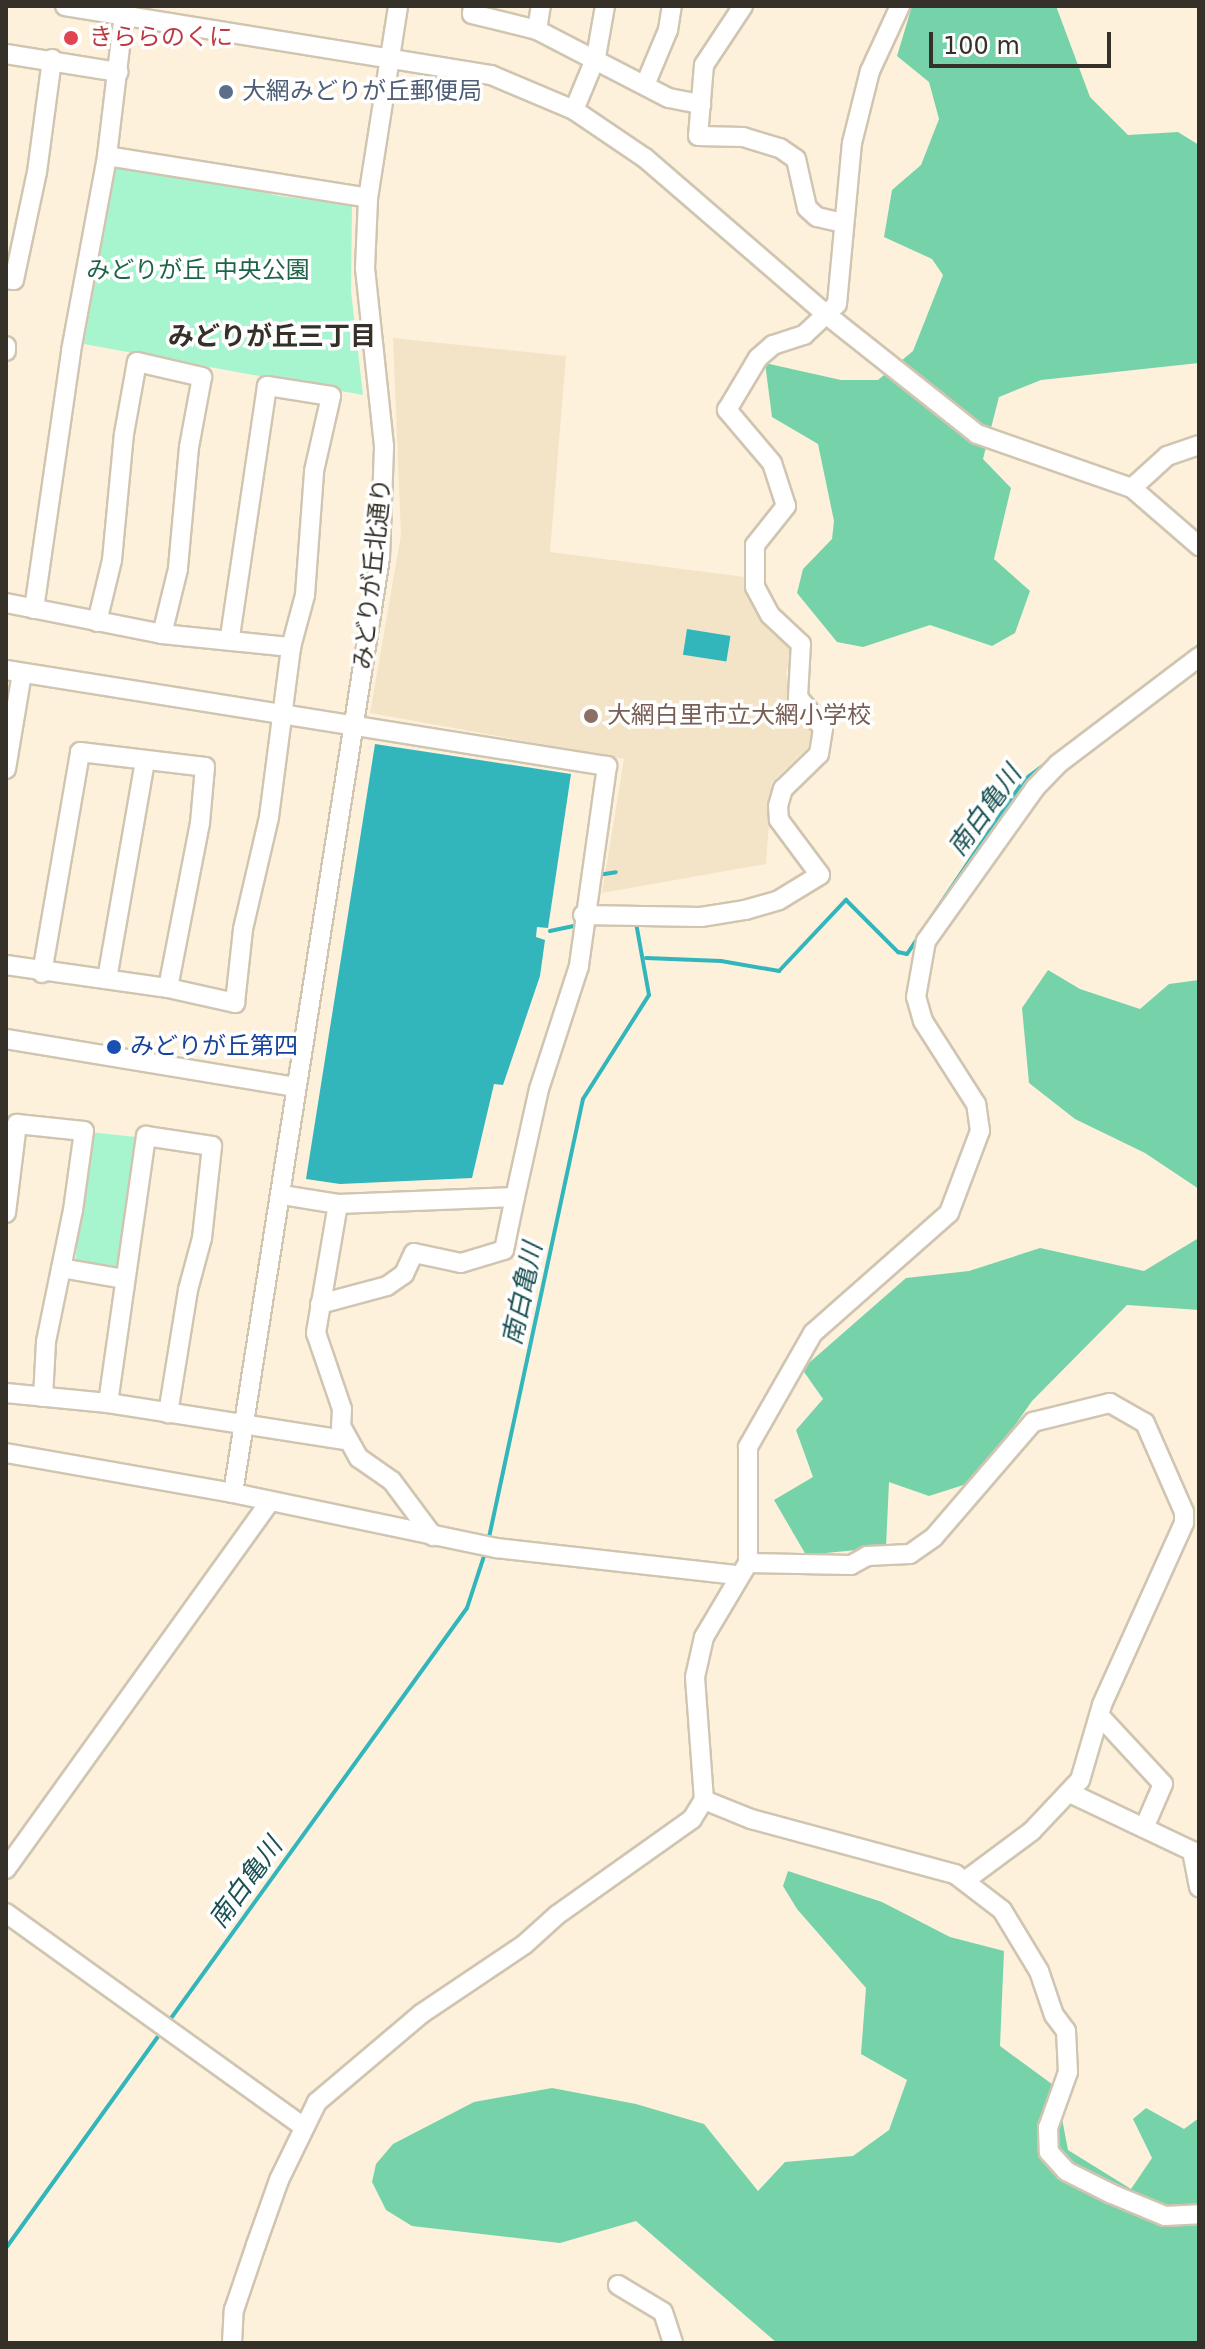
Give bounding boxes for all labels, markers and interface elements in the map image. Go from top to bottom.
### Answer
scale bar [933,16,1115,66]
place label: きららのくに [89,24,233,52]
marker: きららのくに [60,27,82,49]
text: 100 m [943,32,1020,60]
place label: 大網みどりが丘郵便局 [242,78,482,106]
marker: 大網みどりが丘郵便局 [217,83,235,101]
park label: みどりが丘 中央公園 [86,257,310,285]
district label: みどりが丘三丁目 [168,321,376,353]
street label: みどりが丘北通り [349,477,397,671]
place label: 大網白里市立大網小学校 [607,702,871,730]
marker: 大網白里市立大網小学校 [582,707,600,725]
water label: 南白亀川 [942,760,1028,862]
place label: みどりが丘第四 [130,1033,298,1061]
marker: みどりが丘第四 [105,1038,123,1056]
water label: 南白亀川 [497,1240,549,1348]
water label: 南白亀川 [203,1832,289,1934]

